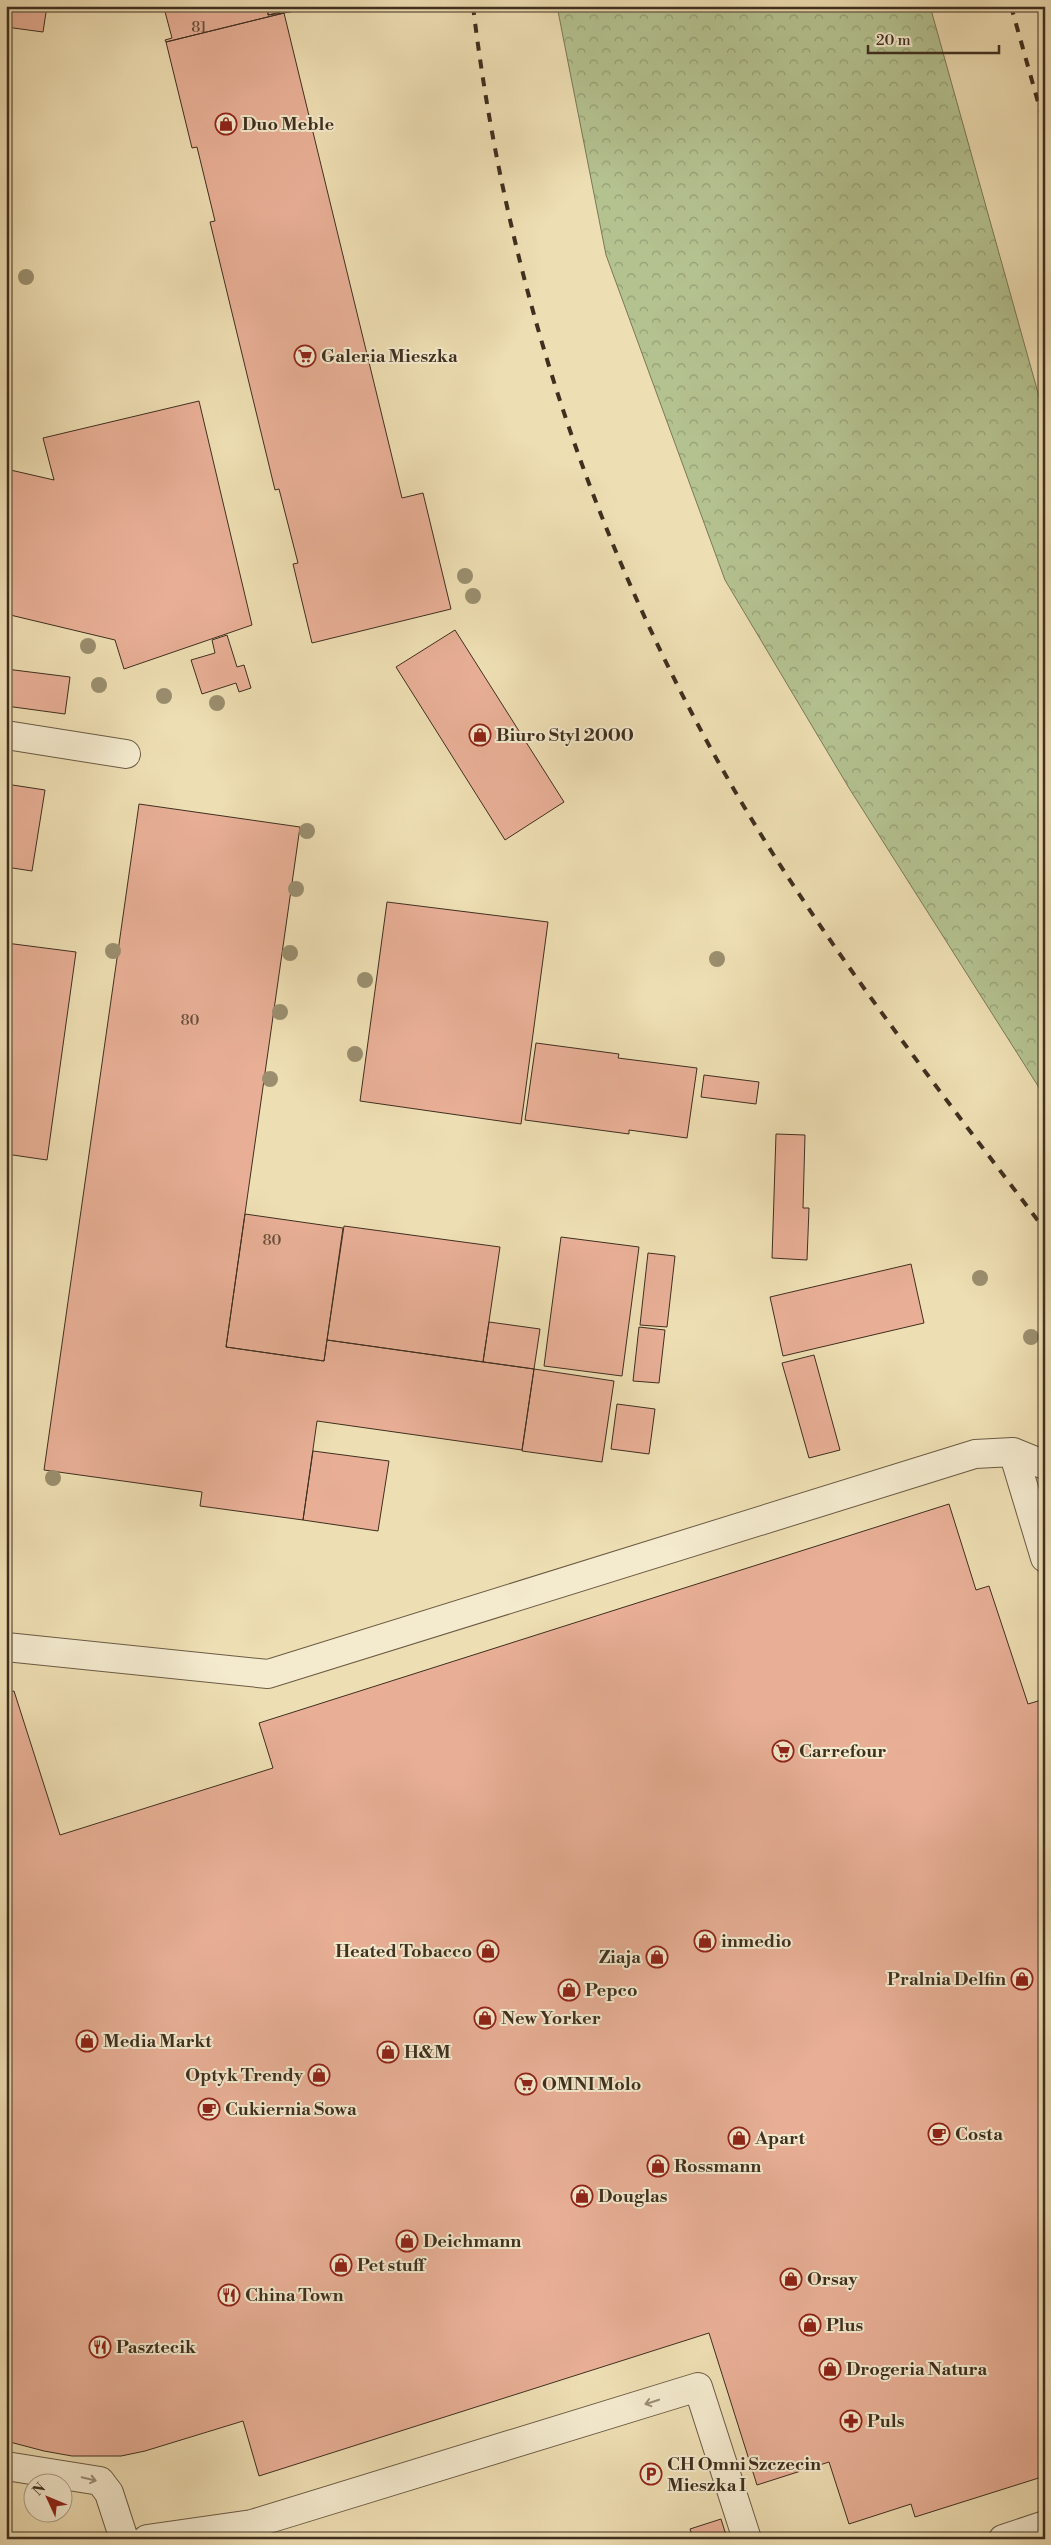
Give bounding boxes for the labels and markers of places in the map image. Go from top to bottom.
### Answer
shop icon: Duo Meble [214,112,238,136]
place label: Duo Meble [242,113,334,136]
supermarket icon: Galeria Mieszka [293,344,317,368]
place label: Galeria Mieszka [321,345,458,368]
shop icon: Biuro Styl 2000 [468,723,492,747]
place label: Biuro Styl 2000 [496,724,634,747]
supermarket icon: Carrefour [771,1739,795,1763]
place label: Carrefour [799,1740,886,1763]
shop icon: inmedio [693,1929,717,1953]
place label: inmedio [721,1930,792,1953]
shop icon: Heated Tobacco [476,1939,500,1963]
place label: Heated Tobacco [335,1940,472,1963]
shop icon: Ziaja [645,1945,669,1969]
place label: Ziaja [599,1946,641,1969]
shop icon: Pralnia Delfin [1010,1967,1034,1991]
place label: Pralnia Delfin [887,1968,1006,1991]
shop icon: Pepco [557,1978,581,2002]
place label: Pepco [585,1979,638,2002]
shop icon: New Yorker [473,2006,497,2030]
place label: New Yorker [501,2007,601,2030]
shop icon: Media Markt [75,2029,99,2053]
place label: Media Markt [103,2030,212,2053]
shop icon: H&M [376,2040,400,2064]
place label: H&M [404,2041,451,2064]
shop icon: Optyk Trendy [307,2063,331,2087]
place label: Optyk Trendy [185,2064,304,2087]
supermarket icon: OMNI Molo [514,2072,538,2096]
place label: OMNI Molo [542,2073,641,2096]
cafe icon: Cukiernia Sowa [197,2097,221,2121]
place label: Cukiernia Sowa [225,2098,357,2121]
cafe icon: Costa [927,2122,951,2146]
place label: Costa [955,2123,1003,2146]
shop icon: Apart [727,2126,751,2150]
place label: Apart [754,2127,806,2150]
shop icon: Rossmann [646,2154,670,2178]
place label: Rossmann [674,2155,761,2178]
shop icon: Douglas [570,2184,594,2208]
place label: Douglas [598,2185,668,2208]
shop icon: Deichmann [395,2229,419,2253]
place label: Deichmann [423,2230,521,2253]
shop icon: Pet stuff [329,2253,353,2277]
place label: Pet stuff [357,2254,427,2277]
shop icon: Orsay [779,2267,803,2291]
place label: Orsay [807,2268,858,2291]
restaurant icon: China Town [217,2283,241,2307]
place label: China Town [245,2284,343,2307]
shop icon: Plus [798,2313,822,2337]
place label: Plus [826,2314,864,2337]
restaurant icon: Pasztecik [88,2335,112,2359]
place label: Pasztecik [116,2336,197,2359]
shop icon: Drogeria Natura [818,2357,842,2381]
place label: Drogeria Natura [846,2358,988,2381]
pharmacy icon: Puls [839,2409,863,2433]
place label: Puls [867,2410,905,2433]
place label: CH Omni Szczecin Mieszka I [667,2453,821,2497]
parking icon: CH Omni Szczecin Mieszka I [639,2462,663,2486]

